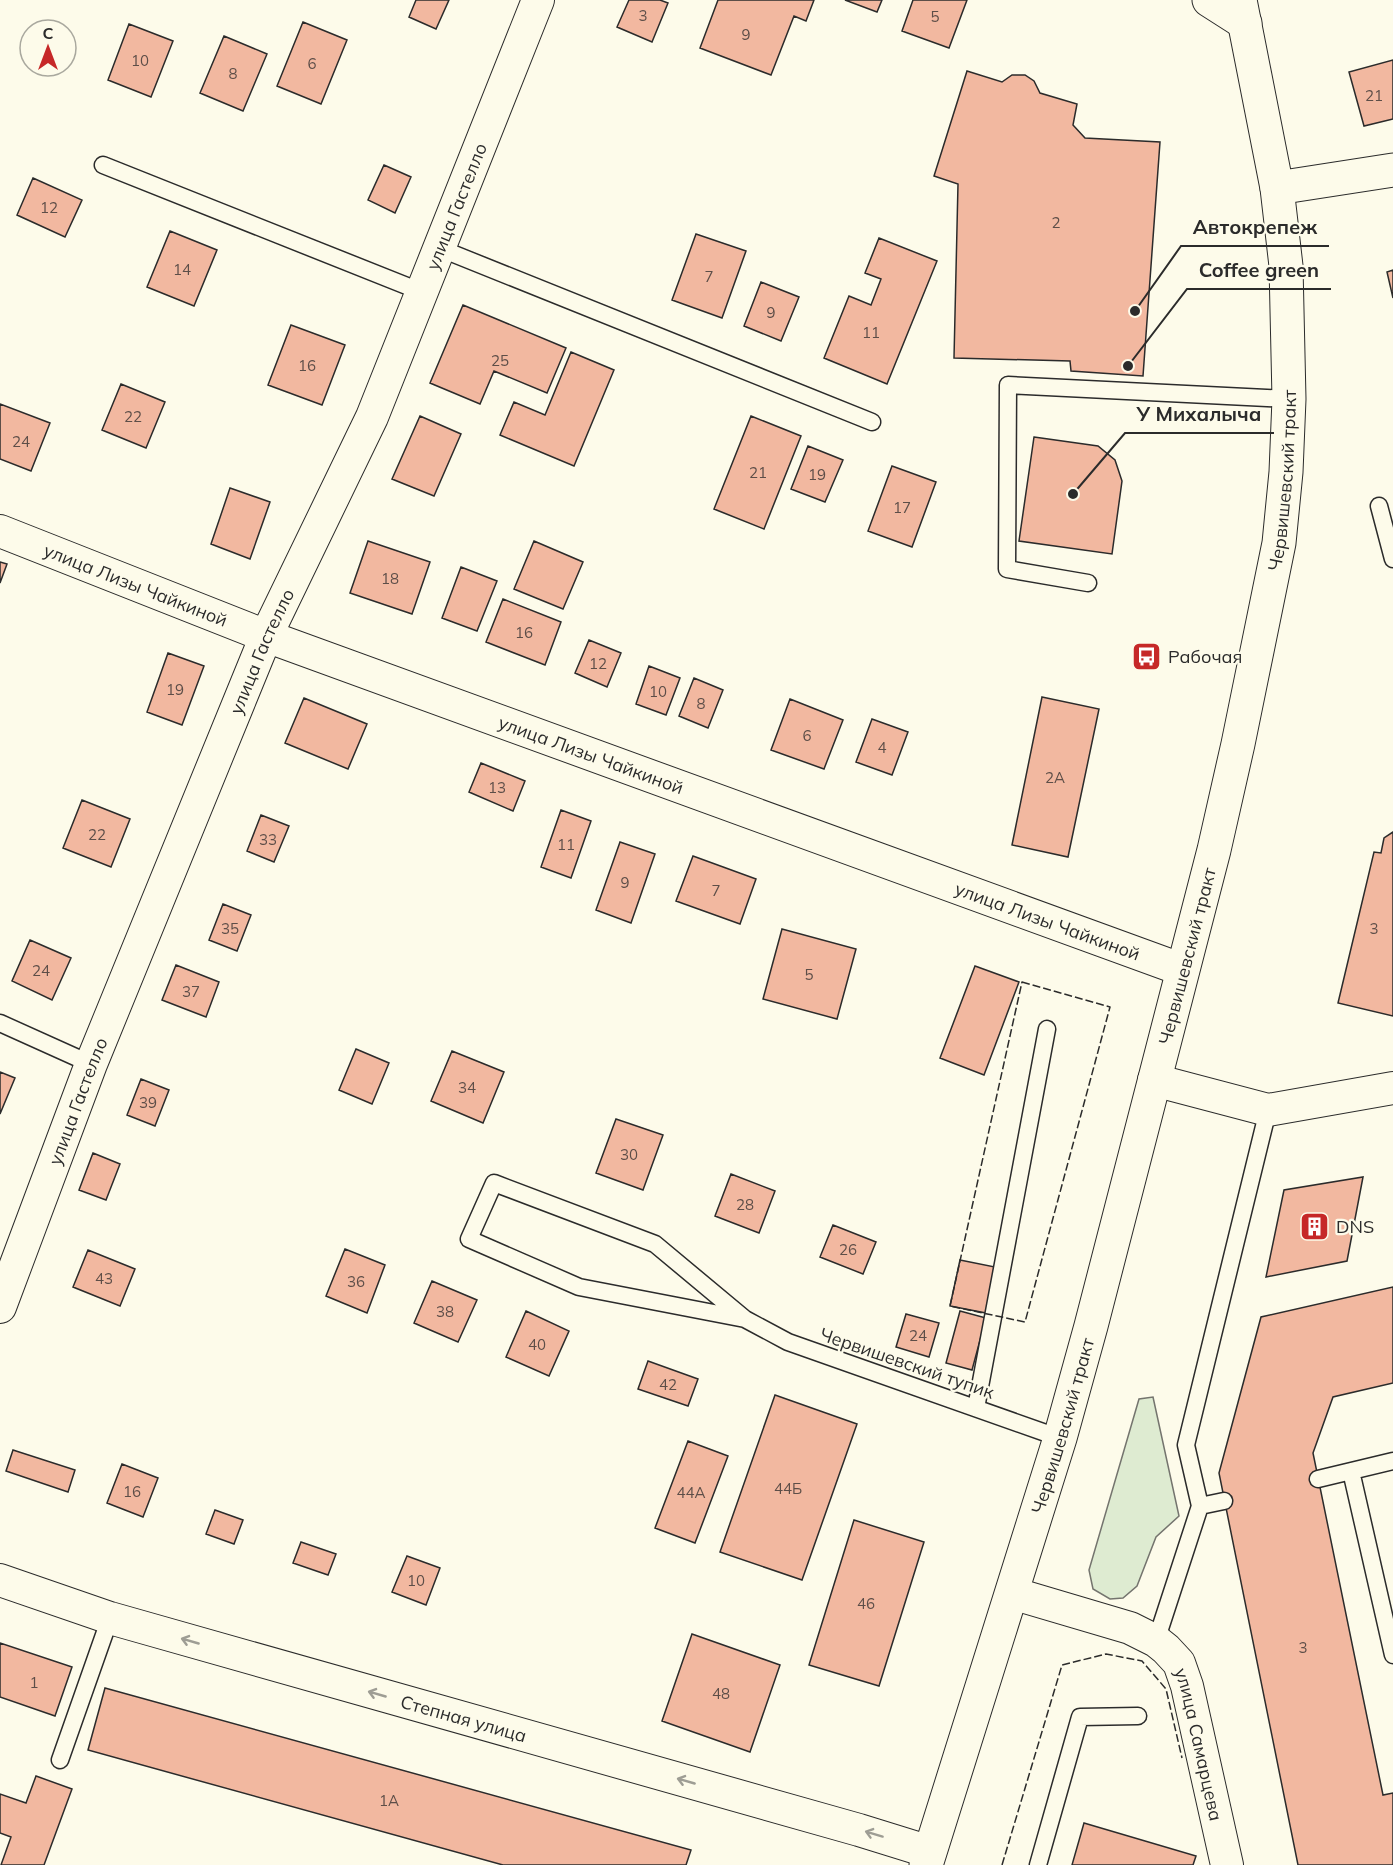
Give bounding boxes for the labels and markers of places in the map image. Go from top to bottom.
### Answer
callout: Автокрепеж [1181,208,1329,246]
callout: Coffee green [1187,251,1331,289]
callout: У Михалыча [1125,395,1274,433]
bus stop icon: Рабочая [1131,640,1163,672]
place label: Рабочая [1168,645,1242,668]
building icon: DNS [1299,1210,1331,1242]
place label: DNS [1336,1215,1374,1238]

